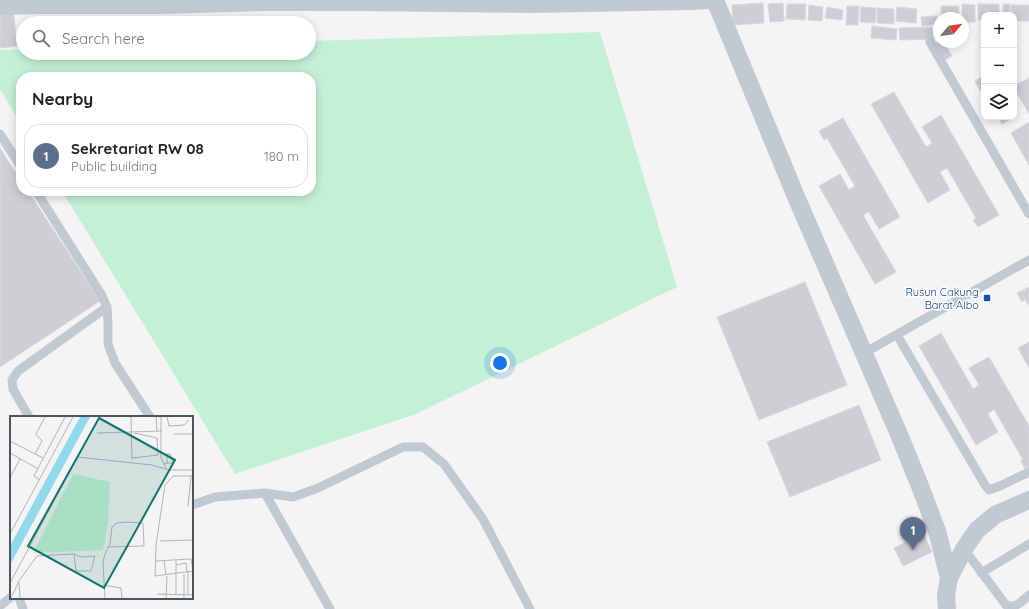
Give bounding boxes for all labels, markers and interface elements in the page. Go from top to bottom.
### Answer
north arrow [933,12,969,48]
map controls [981,12,1017,120]
button: + [981,12,1017,48]
search box [16,16,316,60]
icon: search [30,27,52,49]
text: Search here [62,29,145,48]
button: − [981,48,1017,84]
button: layers [981,84,1017,120]
text: Nearby [32,88,93,109]
text: Sekretariat RW 08 [71,139,204,158]
text: 1 [43,148,49,164]
text: 180 m [264,148,299,164]
text: Public building [71,158,157,174]
place label: Rusun Cakung Barat Albo [906,285,979,312]
marker: Rusun Cakung Barat Albo [982,293,992,303]
your location [490,353,510,373]
inset map [10,416,193,599]
pin: 1 [900,517,926,550]

